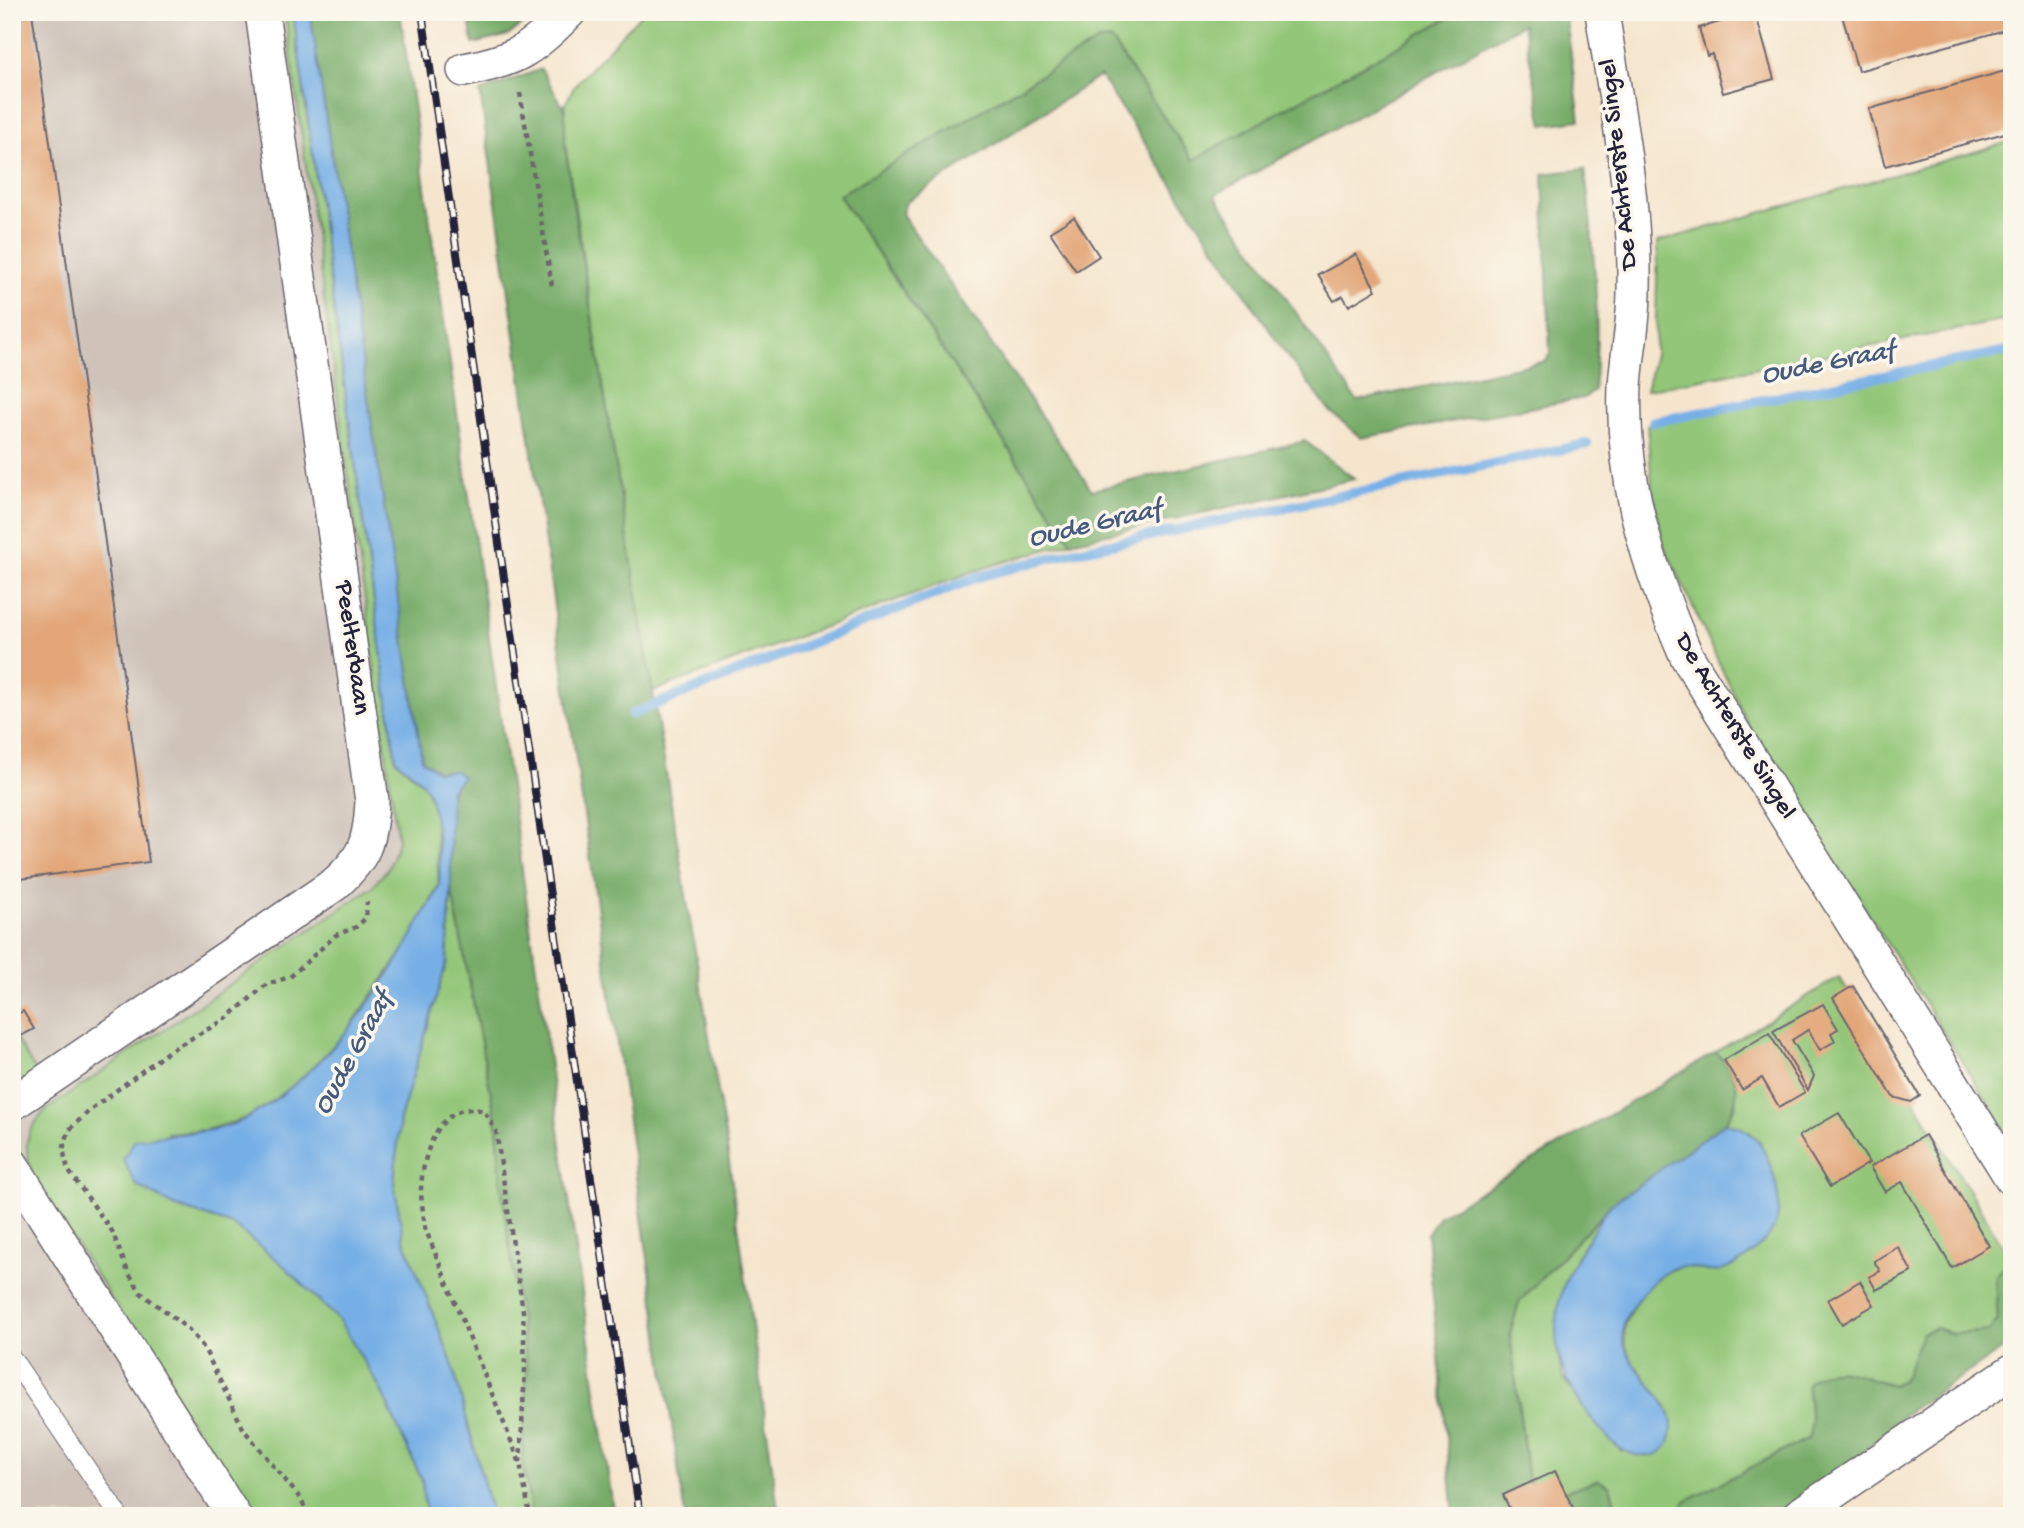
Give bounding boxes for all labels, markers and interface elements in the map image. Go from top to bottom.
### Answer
street label: De Achterste Singel [1594,57,1647,273]
water label: Oude Graaf [1759,334,1902,393]
water label: Oude Graaf [1026,493,1169,556]
street label: Peelterbaan [326,578,376,718]
street label: De Achterste Singel [1665,627,1802,826]
water label: Oude Graaf [307,983,403,1121]

